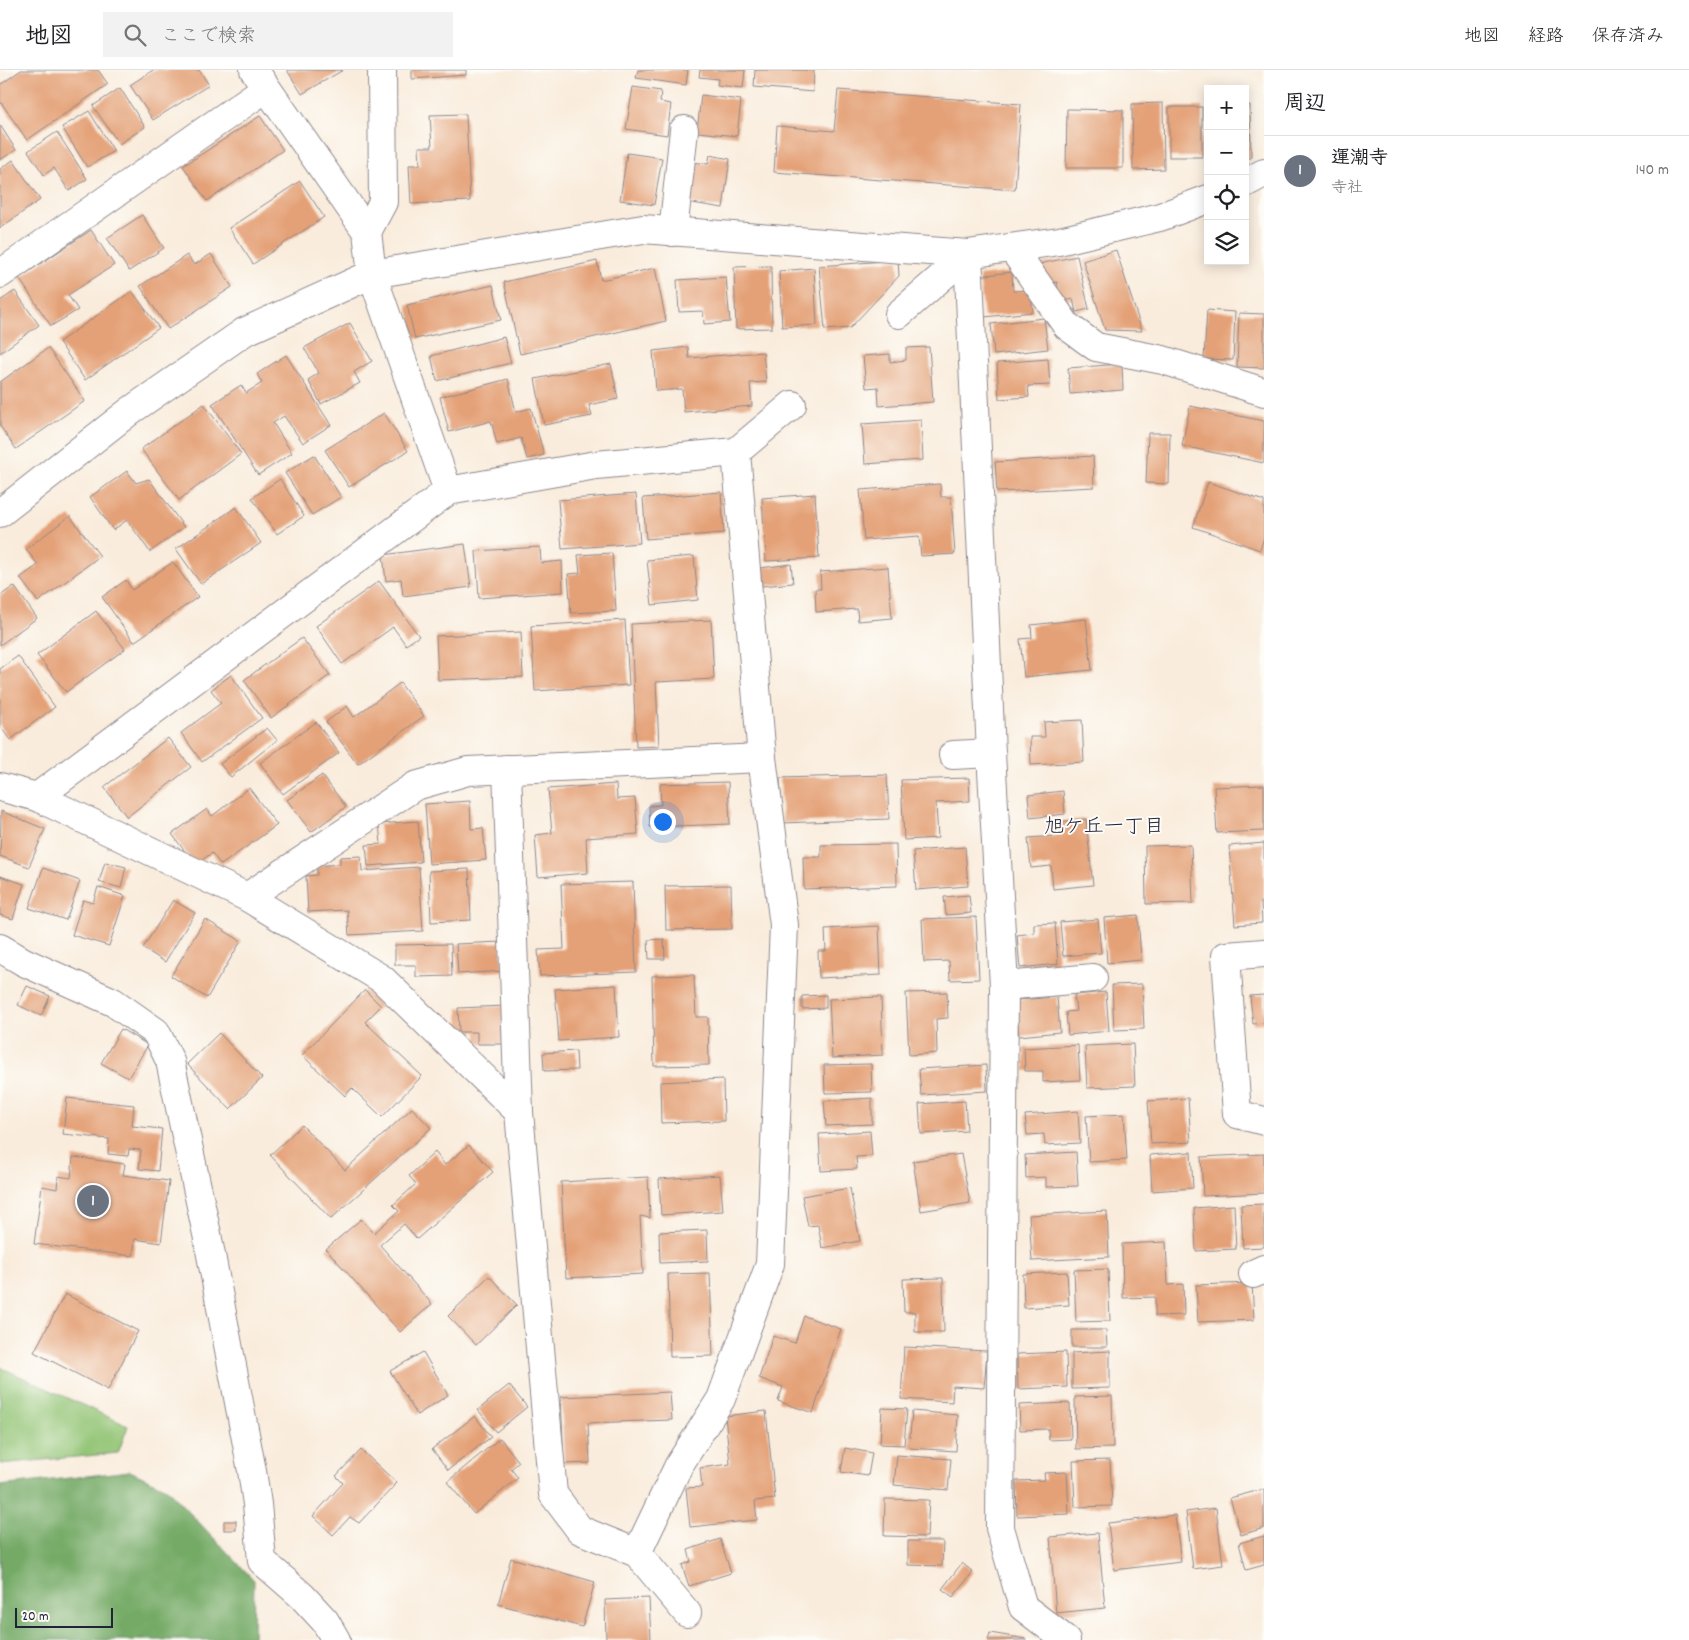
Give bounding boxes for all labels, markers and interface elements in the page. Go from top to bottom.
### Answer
search box [103,12,453,57]
text: 地図 [25,21,73,55]
icon: search [121,21,149,49]
text: ここで検索 [161,24,256,51]
text: 地図 [1464,25,1500,50]
text: 経路 [1528,25,1564,50]
text: 保存済み [1592,25,1664,50]
map controls [1204,85,1249,265]
button: + [1204,85,1249,130]
text: 周辺 [1284,90,1326,120]
button: − [1204,130,1249,175]
text: 運潮寺 [1331,146,1388,173]
text: 1 [1298,159,1302,182]
text: 140 m [1635,159,1669,182]
button: locate [1204,175,1249,220]
text: 寺社 [1331,177,1363,200]
button: layers [1204,220,1249,265]
your location [650,809,676,835]
district label: 旭ケ丘一丁目 [1044,814,1164,842]
pin: 1 [77,1182,109,1220]
scale bar [15,1605,112,1628]
text: 20 m [22,1607,49,1627]

